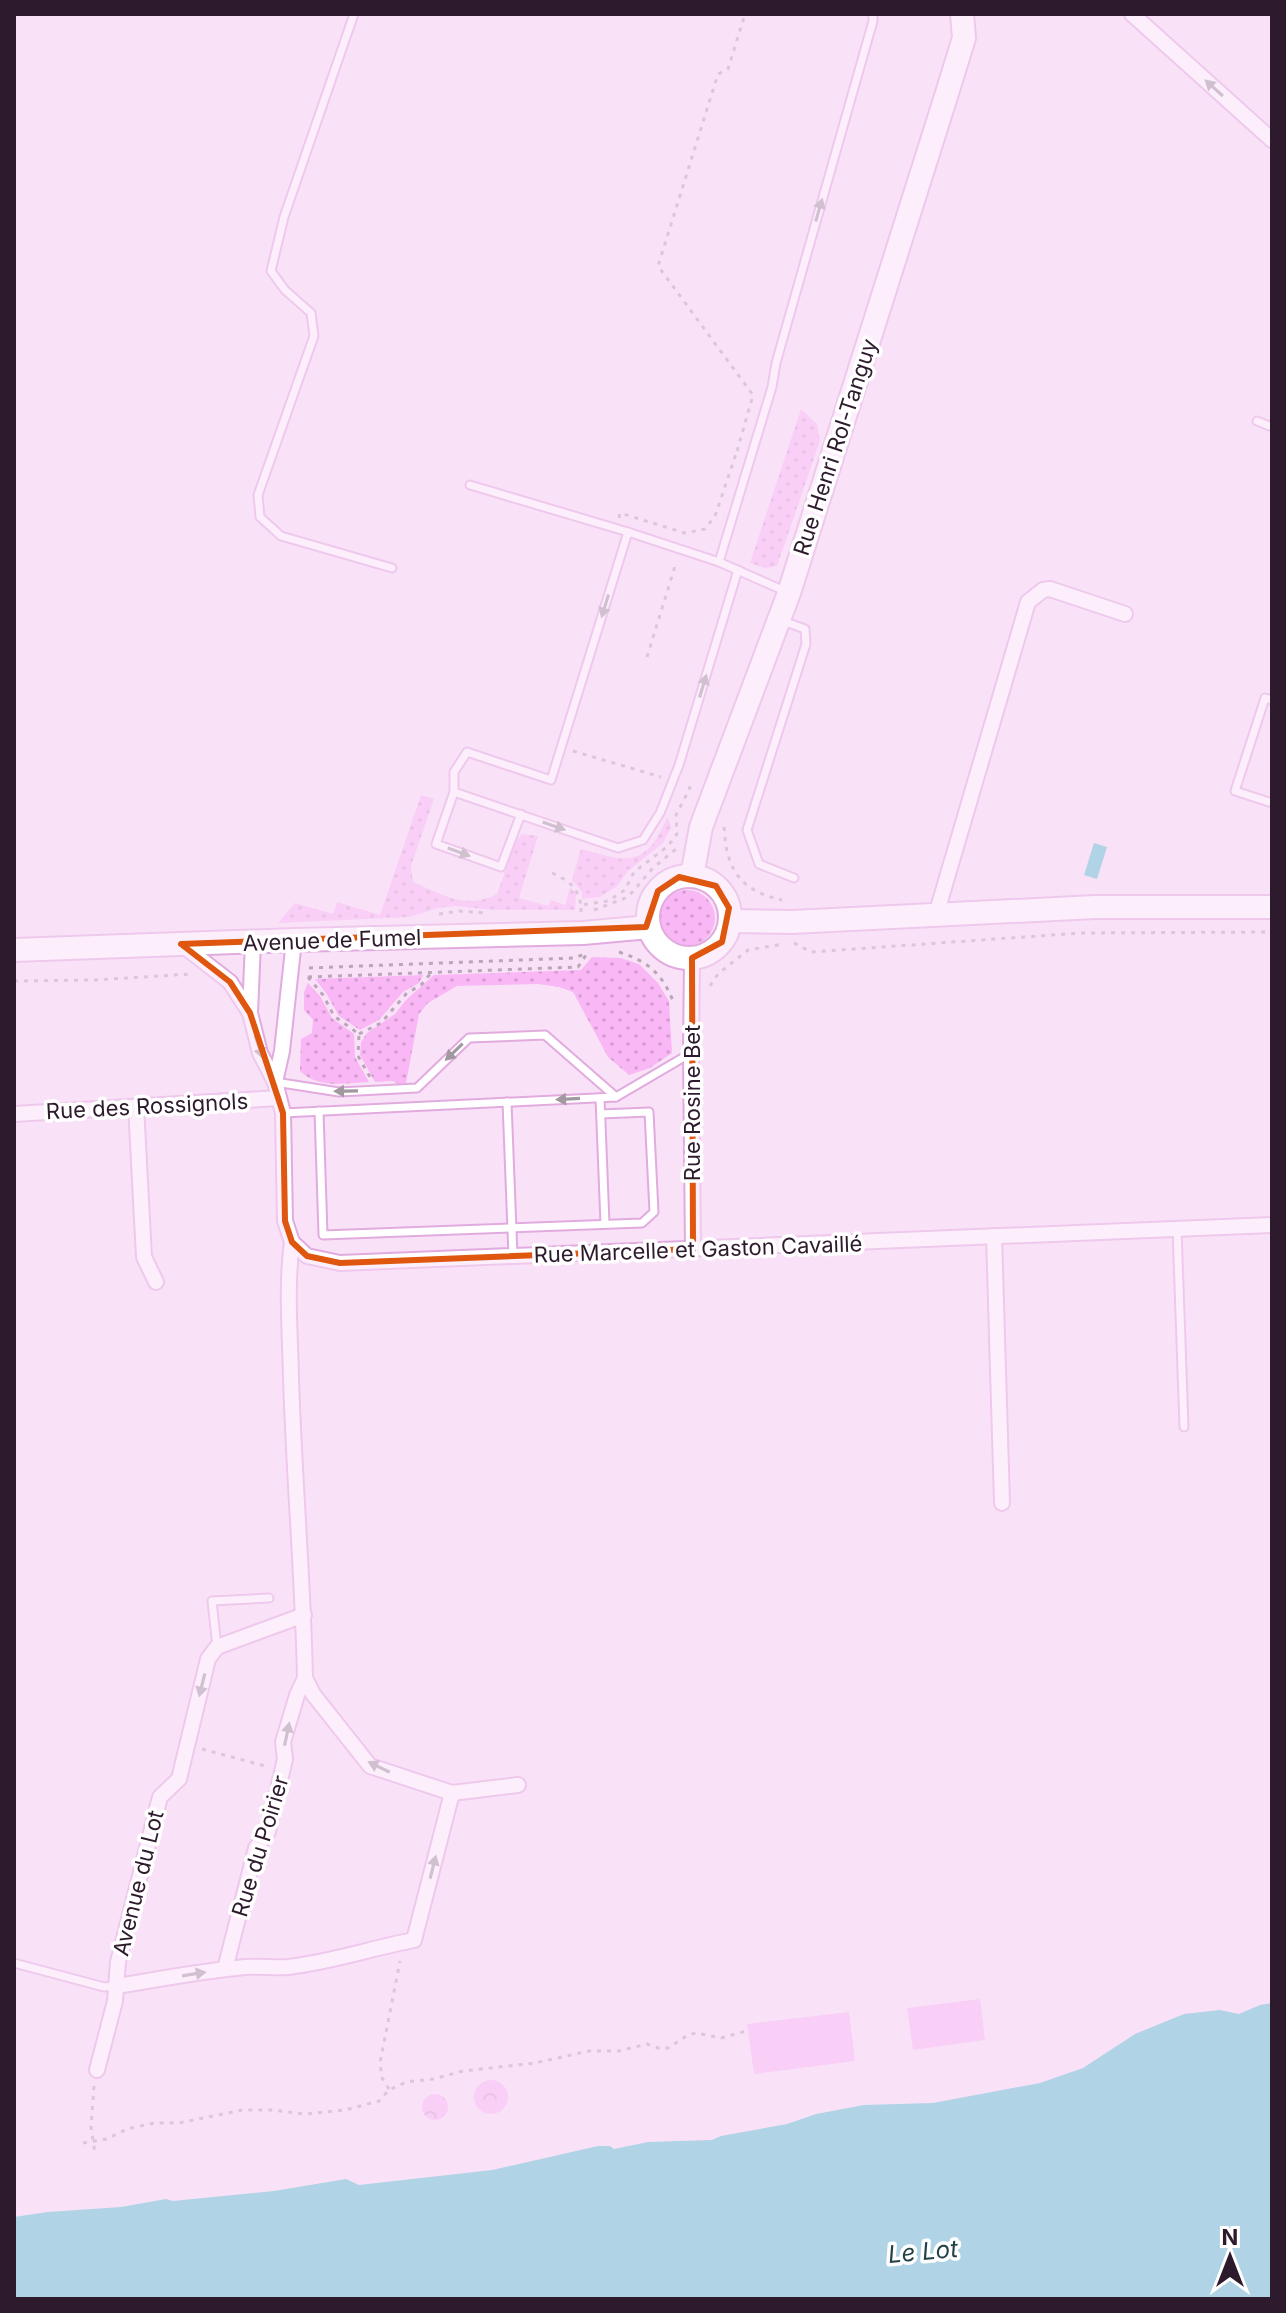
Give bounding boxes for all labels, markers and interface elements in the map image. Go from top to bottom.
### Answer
one-way arrow [1205,80,1224,98]
one-way arrow [814,197,826,222]
street label: Rue Henri Rol-Tanguy [788,335,882,559]
one-way arrow [598,594,610,618]
one-way arrow [697,673,710,697]
one-way arrow [543,820,567,833]
one-way arrow [447,846,471,859]
street label: Avenue de Fumel [242,924,422,956]
street label: Rue Rosine Bet [679,1025,705,1181]
one-way arrow [253,1035,266,1059]
one-way arrow [445,1043,464,1061]
one-way arrow [333,1085,358,1097]
street label: Rue des Rossignols [45,1088,249,1124]
one-way arrow [555,1093,580,1106]
street label: Rue Marcelle et Gaston Cavaillé [533,1230,863,1268]
one-way arrow [195,1672,208,1697]
one-way arrow [281,1721,294,1746]
one-way arrow [367,1760,390,1774]
street label: Rue du Poirier [226,1772,294,1920]
street label: Avenue du Lot [107,1808,169,1958]
one-way arrow [428,1854,440,1879]
one-way arrow [182,1967,207,1980]
north arrow [1190,2217,1270,2297]
text: N [1222,2224,1238,2250]
water label: Le Lot [887,2234,960,2269]

